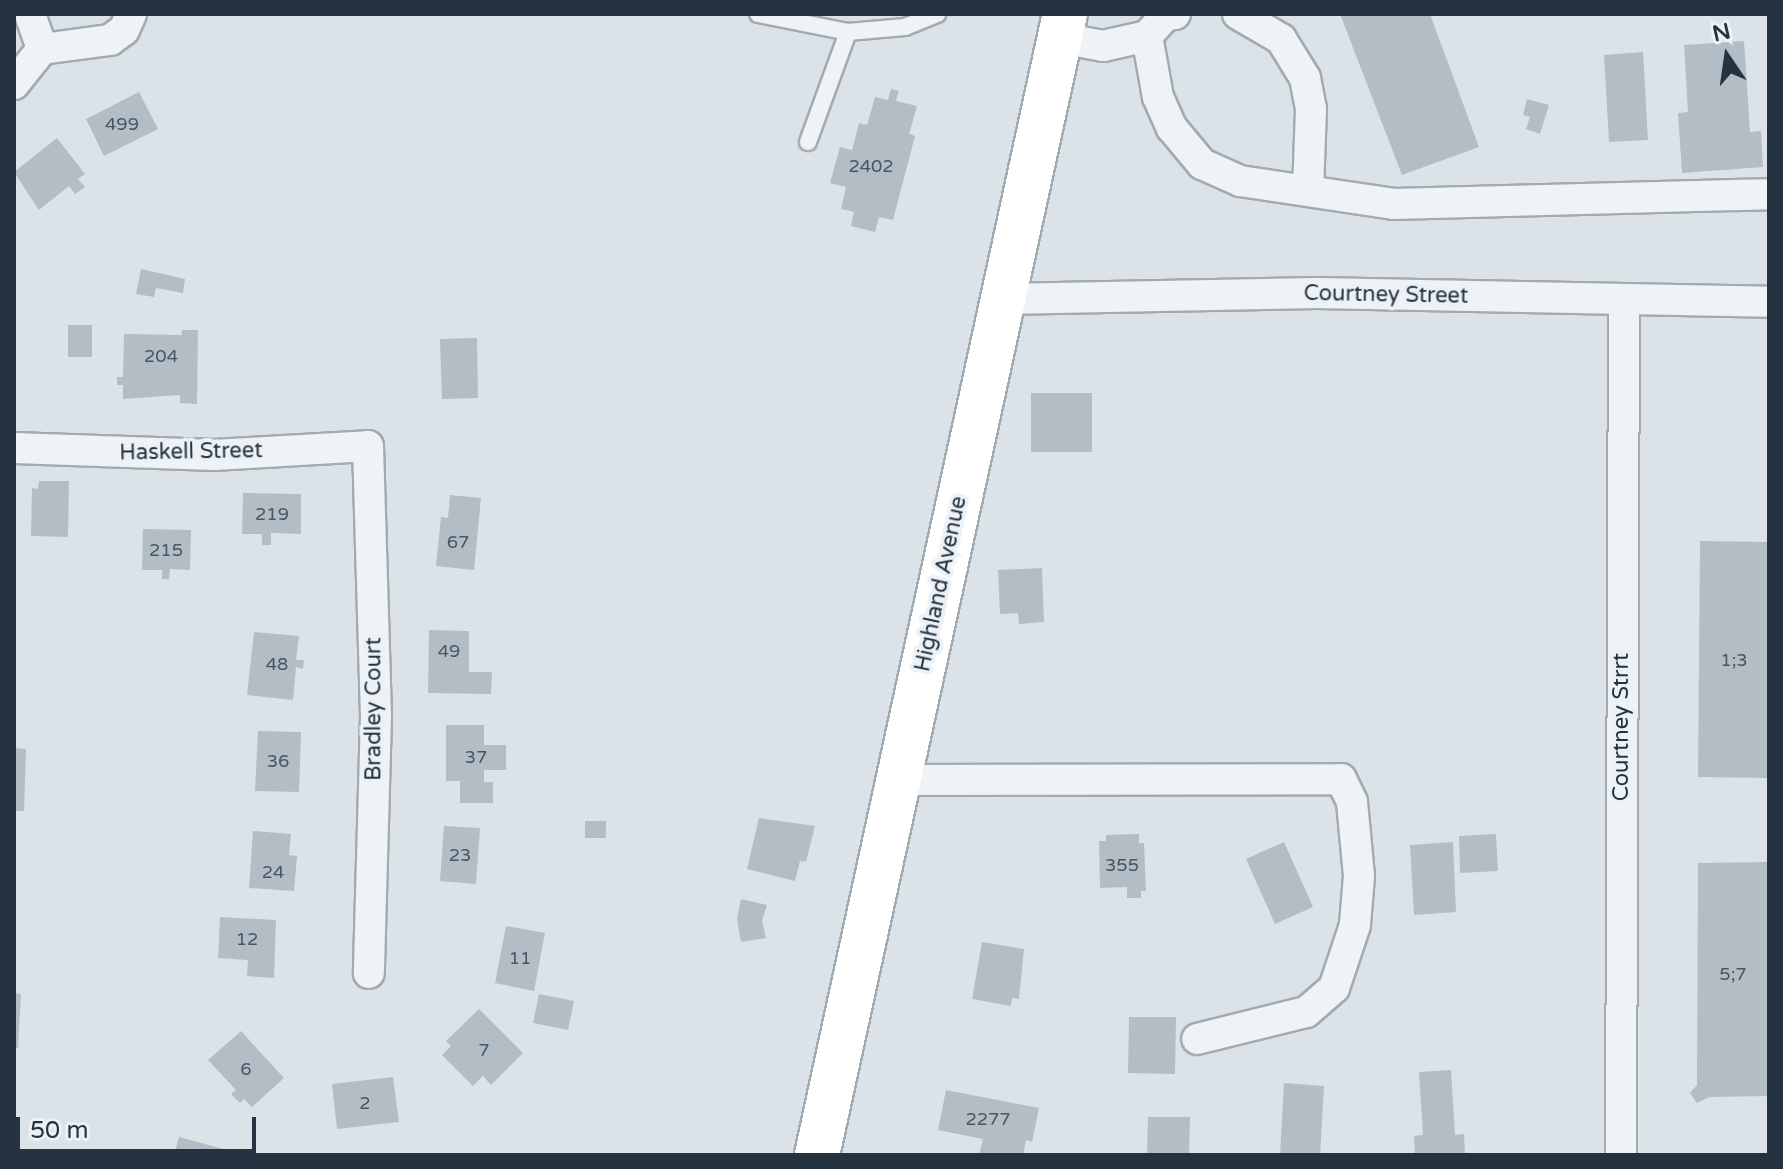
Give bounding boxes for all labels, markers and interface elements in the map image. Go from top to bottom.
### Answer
north arrow [1687,16,1767,96]
text: N [1710,18,1733,47]
house number: 499 [105,113,139,135]
house number: 2402 [848,155,894,177]
street label: Courtney Street [1303,280,1469,310]
house number: 204 [144,345,178,367]
street label: Haskell Street [119,438,263,466]
street label: Highland Avenue [910,494,972,674]
house number: 219 [255,503,289,525]
house number: 67 [447,531,469,553]
house number: 215 [149,539,183,561]
street label: Bradley Court [361,637,387,781]
house number: 49 [438,640,460,662]
house number: 1;3 [1720,649,1748,671]
house number: 48 [266,653,288,675]
street label: Courtney Strrt [1609,653,1635,801]
house number: 37 [465,746,487,768]
house number: 36 [267,750,289,772]
house number: 23 [449,844,471,866]
house number: 355 [1105,854,1139,876]
house number: 24 [262,861,284,883]
house number: 12 [236,928,258,950]
house number: 11 [509,947,531,969]
house number: 5;7 [1719,963,1747,985]
house number: 7 [478,1039,490,1061]
house number: 6 [240,1058,252,1080]
house number: 2 [359,1092,371,1114]
scale bar [20,1101,260,1151]
house number: 2277 [965,1108,1011,1130]
text: 50 m [30,1116,88,1145]

